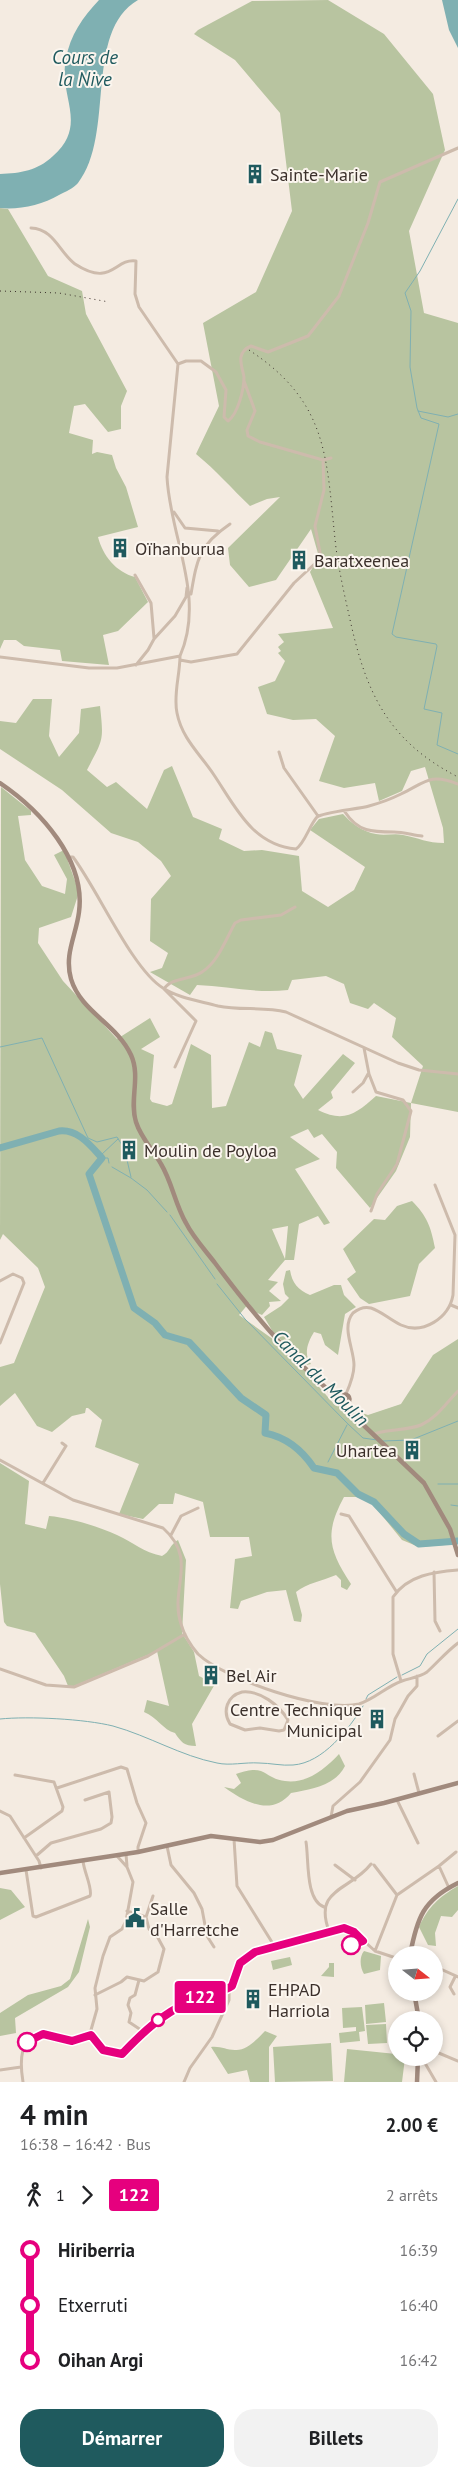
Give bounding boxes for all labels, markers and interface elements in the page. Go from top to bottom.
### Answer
water label: Cours de la Nive [52,45,118,91]
building icon: Sainte-Marie [244,163,266,185]
place label: Sainte-Marie [270,163,368,186]
building icon: Oïhanburua [109,537,131,559]
place label: Oïhanburua [135,537,225,560]
building icon: Baratxeenea [288,549,310,571]
place label: Baratxeenea [314,549,409,572]
building icon: Moulin de Poyloa [118,1139,140,1161]
place label: Moulin de Poyloa [144,1139,277,1162]
water label: Canal du Moulin [268,1325,374,1431]
place label: Uhartea [336,1439,397,1462]
building icon: Uhartea [401,1439,423,1461]
building icon: Bel Air [200,1664,222,1686]
place label: Bel Air [226,1664,277,1687]
place label: Centre Technique Municipal [230,1698,363,1742]
building icon: Centre Technique Municipal [366,1708,388,1730]
place label: Salle d'Harretche [150,1897,239,1941]
public building icon: Salle d'Harretche [124,1907,146,1929]
unlabelled marker [341,1935,361,1955]
north arrow [388,1946,442,2001]
map controls [388,1946,443,2066]
place label: EHPAD Harriola [268,1978,330,2022]
line badge: 122 [171,1981,229,2013]
text: 122 [185,1985,215,2008]
building icon: EHPAD Harriola [242,1988,264,2010]
button: locate [388,2011,443,2066]
unlabelled marker [151,2013,165,2027]
unlabelled marker [17,2032,37,2052]
text: 4 min [20,2096,88,2133]
text: 2.00 € [385,2113,438,2137]
text: 16:38 – 16:42 · Bus [20,2134,151,2154]
icon: walk [20,2181,48,2209]
icon: forward [73,2181,101,2209]
text: 122 [119,2183,149,2206]
text: 1 [56,2185,65,2205]
text: 2 arrêts [386,2185,438,2205]
text: Hiriberria [58,2238,135,2262]
text: 16:39 [400,2240,438,2260]
text: Etxerruti [58,2293,128,2317]
text: 16:40 [400,2295,438,2315]
text: Oihan Argi [58,2348,143,2372]
text: 16:42 [400,2350,438,2370]
button: Démarrer [20,2409,224,2467]
button: Billets [234,2409,438,2467]

